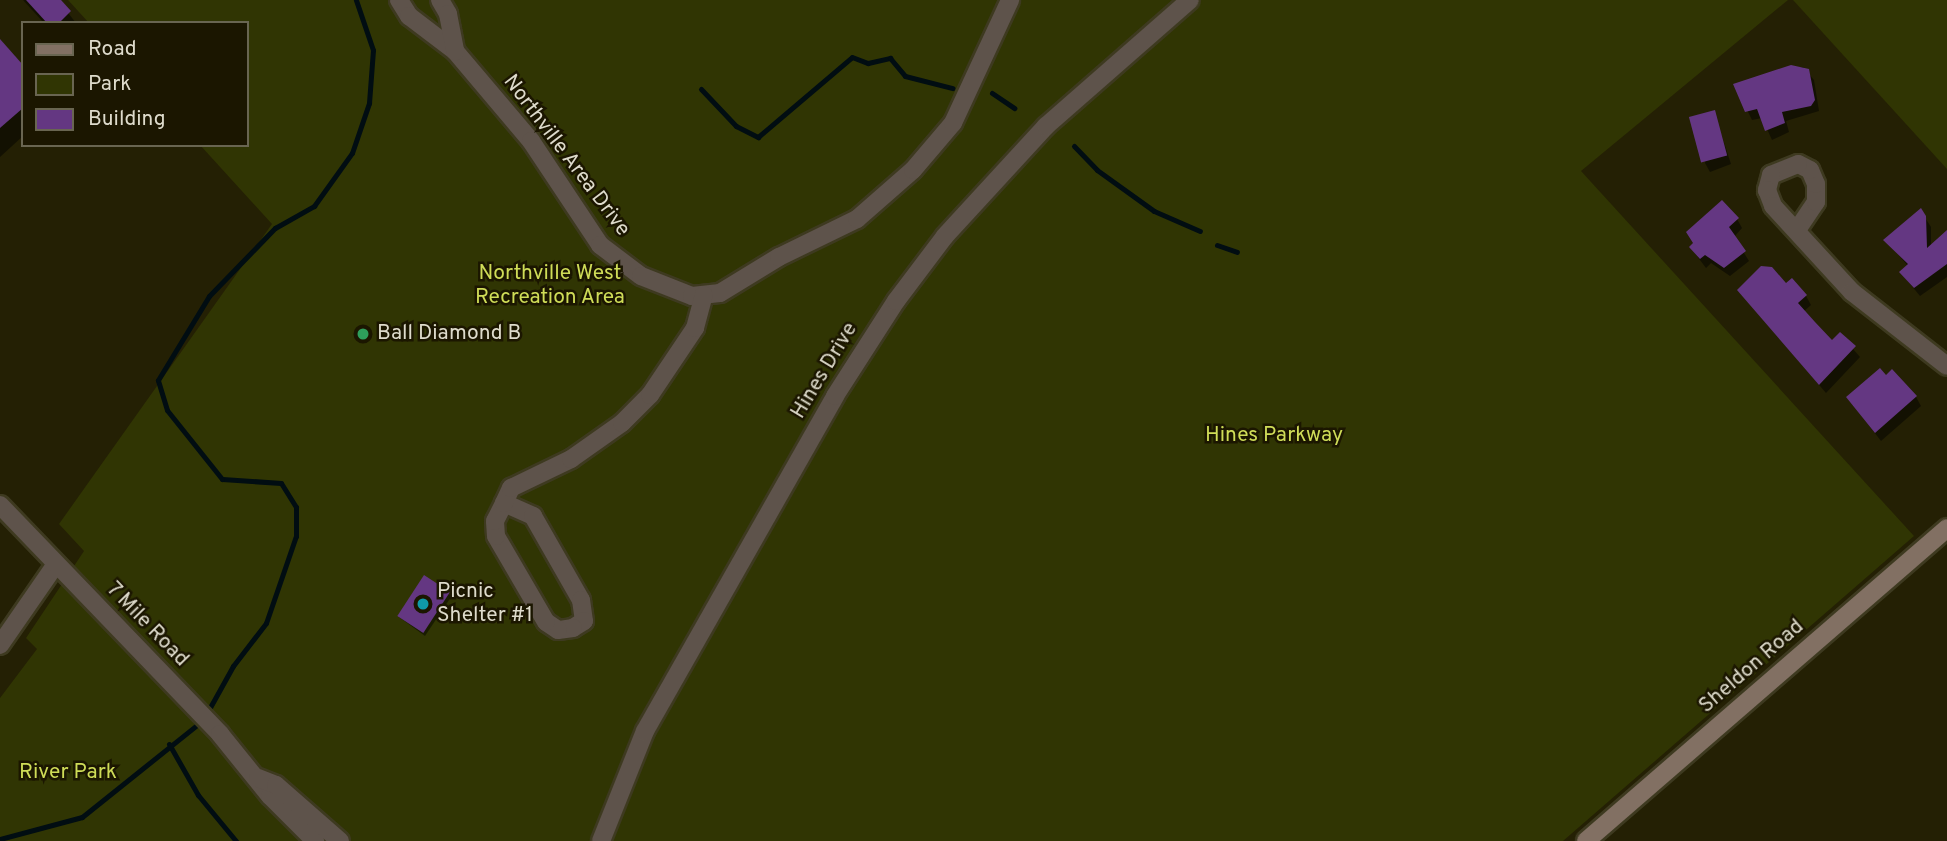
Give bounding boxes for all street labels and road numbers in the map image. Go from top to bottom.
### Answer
street label: Northville Area Drive [497,70,635,242]
street label: Hines Drive [786,318,864,424]
street label: 7 Mile Road [100,577,194,673]
street label: Sheldon Road [1695,615,1809,719]

